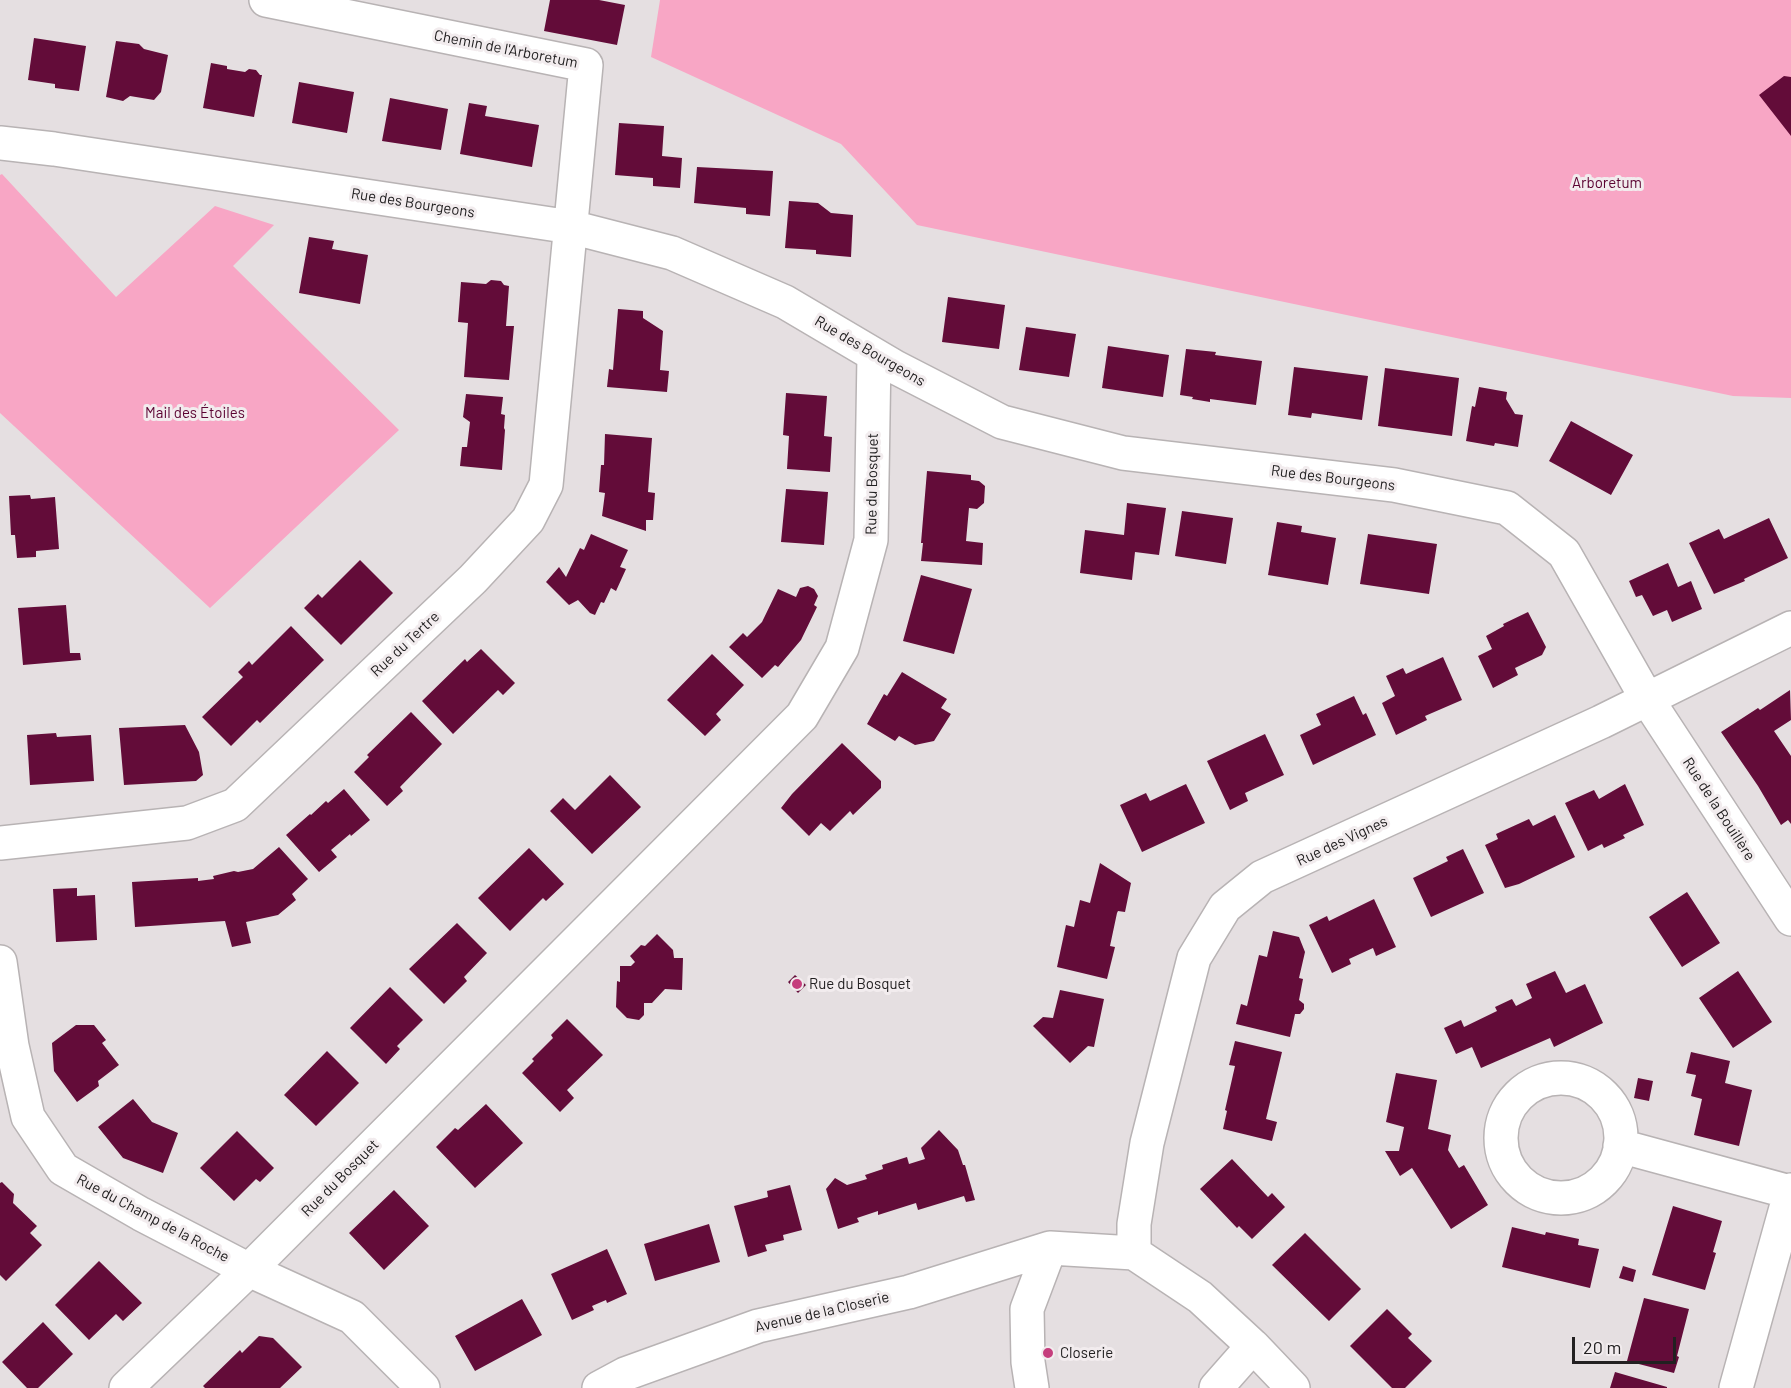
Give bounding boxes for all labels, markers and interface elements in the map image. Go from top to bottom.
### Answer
street label: Chemin de l'Arboretum [433,26,579,72]
park label: Arboretum [1572,174,1642,192]
street label: Rue des Bourgeons [350,184,476,222]
street label: Rue des Bourgeons [811,312,929,390]
park label: Mail des Étoiles [145,404,245,422]
street label: Rue du Bosquet [862,433,882,535]
street label: Rue des Bourgeons [1270,461,1396,495]
street label: Rue du Tertre [367,608,443,680]
street label: Rue de la Bouillère [1679,754,1759,864]
street label: Rue des Vignes [1294,812,1390,870]
place label: Rue du Bosquet [809,975,911,993]
marker: Rue du Bosquet [790,977,804,991]
street label: Rue du Bosquet [298,1136,382,1220]
street label: Rue du Champ de la Roche [74,1170,232,1266]
street label: Avenue de la Closerie [753,1288,891,1336]
scale bar [1575,1325,1678,1363]
text: 20 m [1583,1336,1621,1358]
place label: Closerie [1060,1344,1113,1362]
marker: Closerie [1041,1346,1055,1360]

